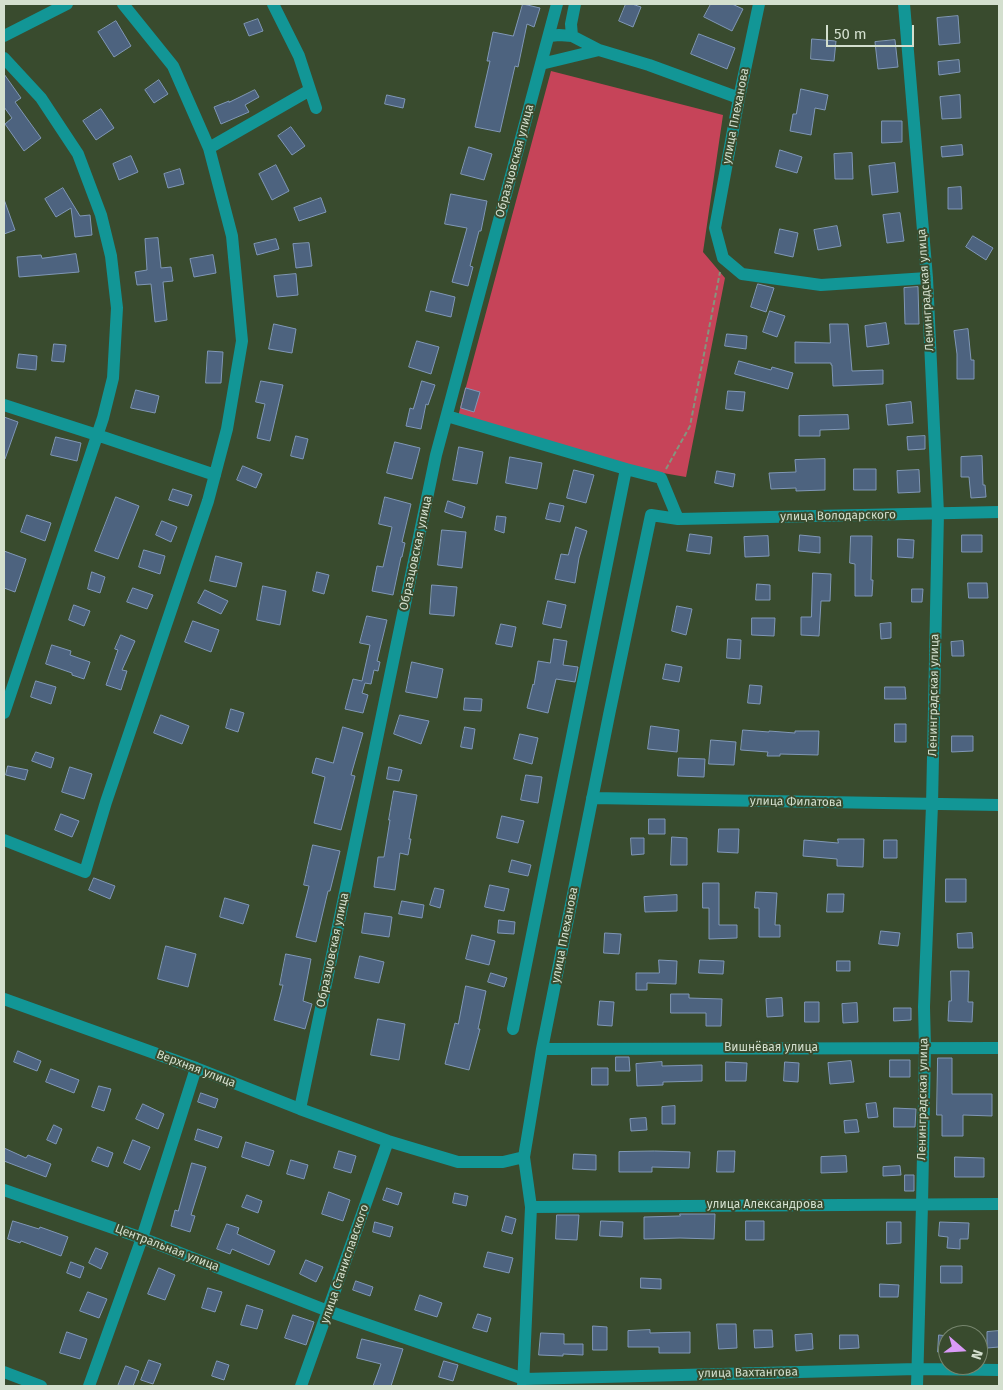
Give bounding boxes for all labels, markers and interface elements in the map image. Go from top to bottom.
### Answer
scale bar [828,15,916,47]
text: 50 m [834,25,867,43]
street label: улица Плеханова [720,67,752,165]
street label: Образцовская улица [493,103,537,219]
street label: Ленинградская улица [915,228,937,352]
street label: Образцовская улица [397,494,435,612]
street label: улица Володарского [780,508,896,524]
street label: Ленинградская улица [926,633,942,757]
street label: улица Филатова [750,794,842,810]
street label: улица Плеханова [549,886,581,984]
street label: Образцовская улица [314,891,352,1009]
street label: Ленинградская улица [915,1037,931,1161]
street label: Вишнёвая улица [724,1041,818,1055]
street label: Верхняя улица [154,1047,238,1091]
street label: улица Александрова [707,1198,823,1212]
street label: улица Станиславского [318,1203,372,1325]
street label: Центральная улица [113,1221,221,1275]
north arrow [938,1325,988,1375]
text: N [967,1348,986,1362]
street label: улица Вахтангова [698,1365,798,1381]

